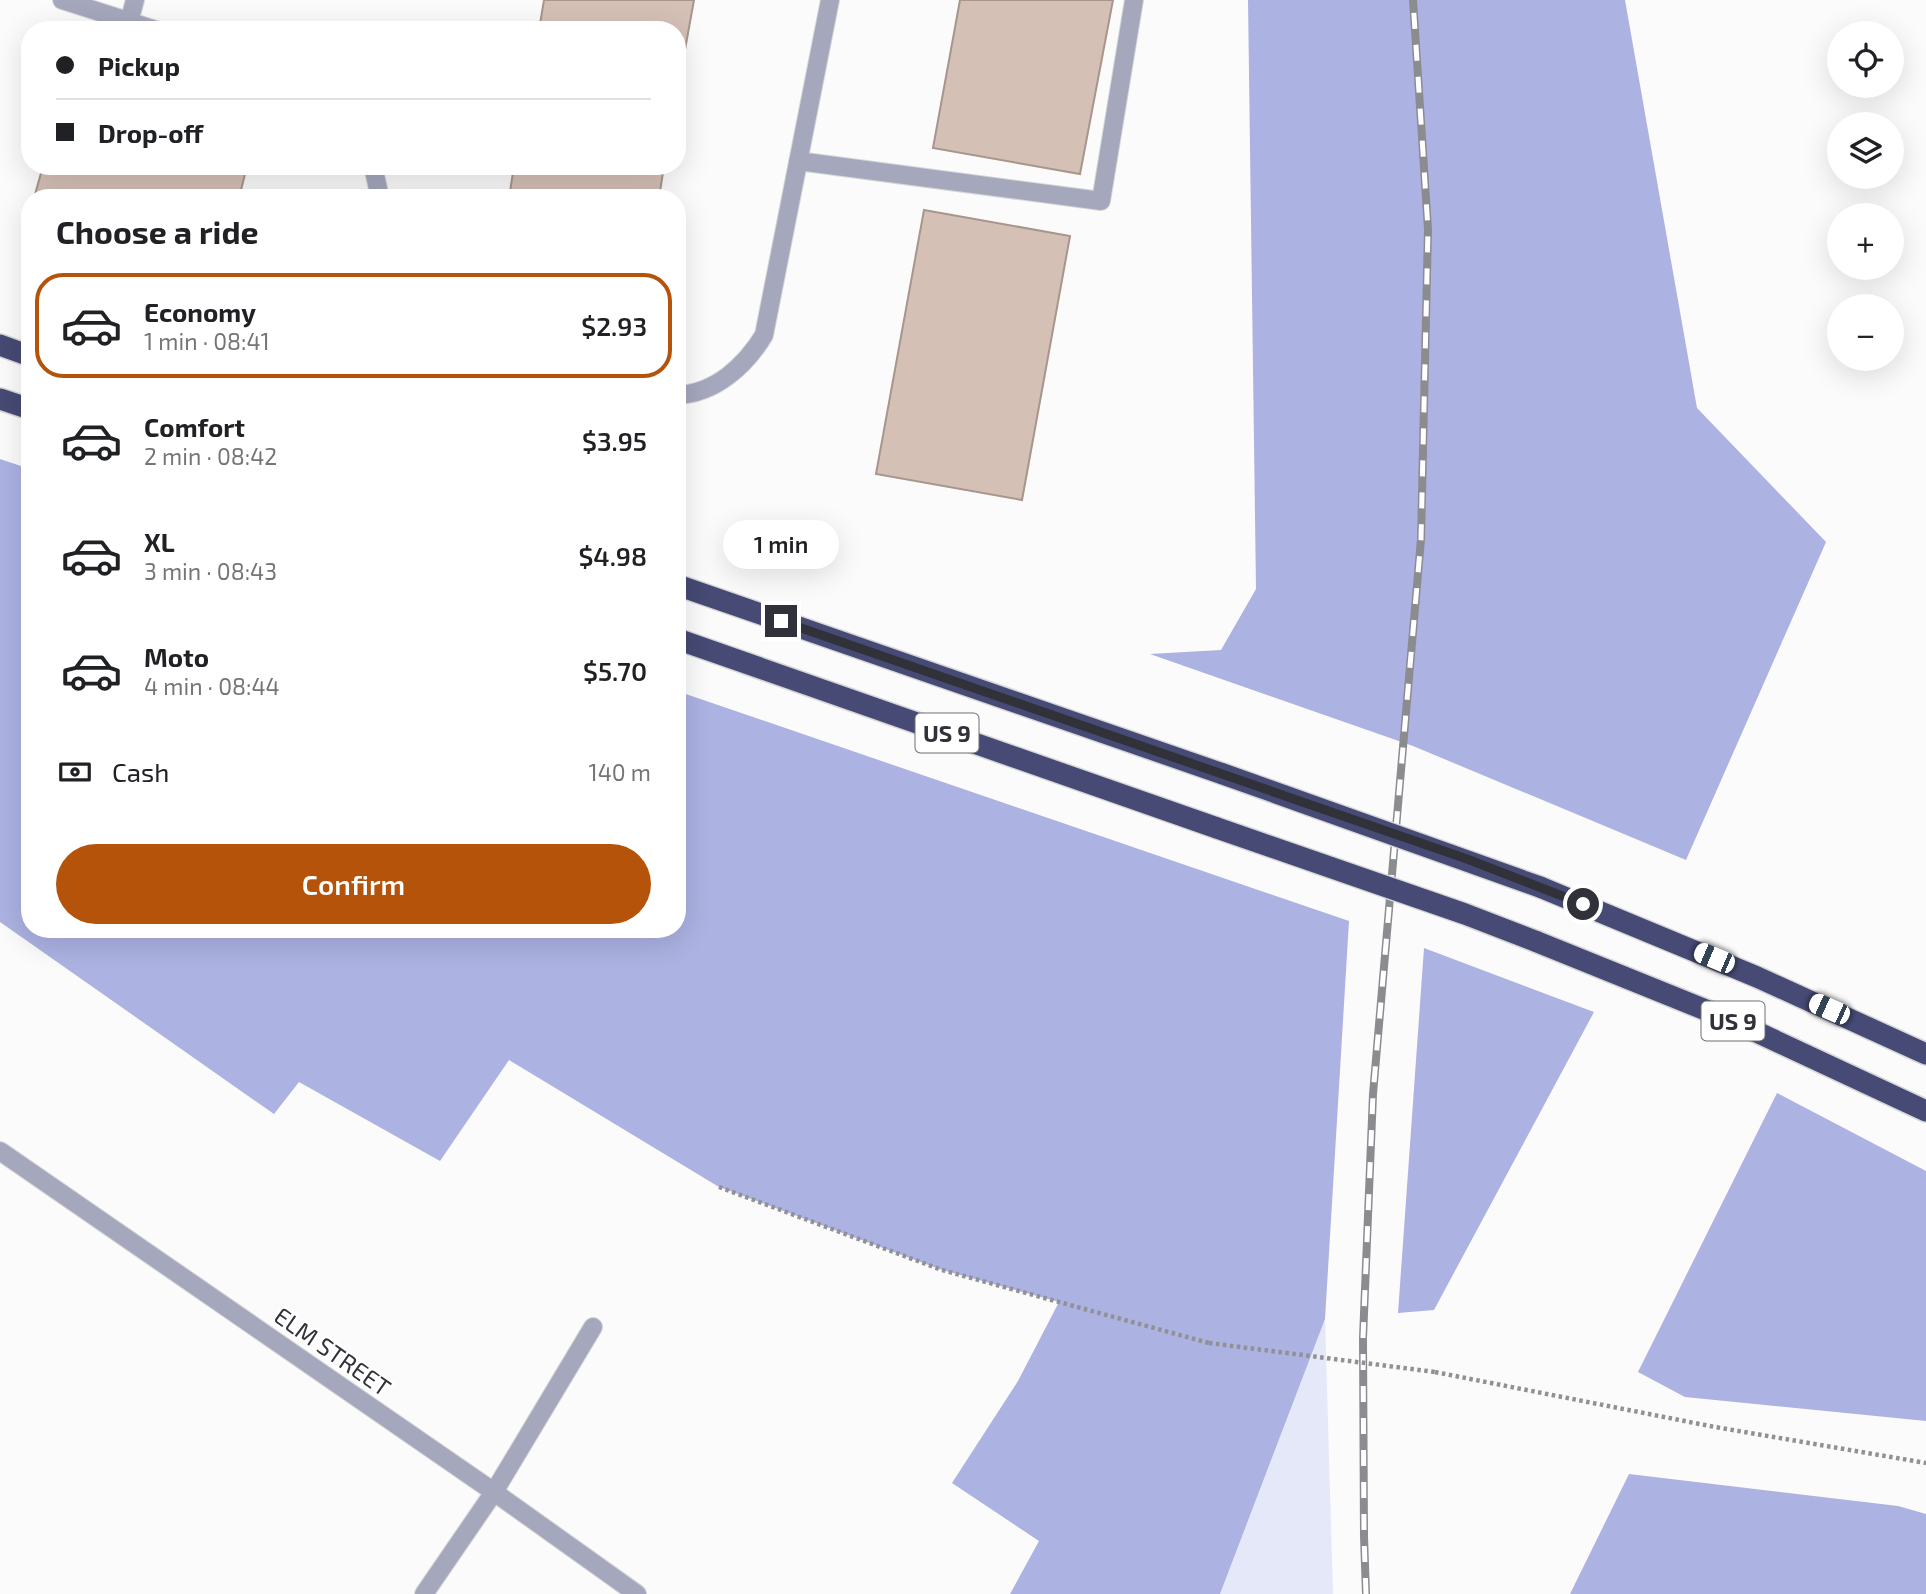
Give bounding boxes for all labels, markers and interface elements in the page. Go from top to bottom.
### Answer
map controls [1827,21,1904,371]
button: locate [1827,21,1904,98]
text: Pickup [98,50,180,81]
button: layers [1827,112,1904,189]
text: Drop-off [98,117,203,148]
button: + [1827,203,1904,280]
text: Choose a ride [56,212,259,250]
icon: car [60,294,123,357]
button: − [1827,294,1904,371]
text: Economy [144,296,256,327]
text: $2.93 [581,310,647,341]
text: 1 min · 08:41 [144,327,270,355]
icon: car [60,409,123,472]
text: Comfort [144,411,245,442]
text: $3.95 [582,425,647,456]
text: 2 min · 08:42 [144,442,277,470]
callout: 1 min [723,520,839,568]
icon: car [60,524,123,587]
text: XL [144,526,175,557]
text: 1 min [754,530,808,558]
text: $4.98 [578,540,647,571]
text: 3 min · 08:43 [144,557,277,585]
route end [765,605,797,637]
icon: car [60,639,123,702]
text: Moto [144,641,209,672]
text: $5.70 [583,655,647,686]
text: 4 min · 08:44 [144,672,280,700]
road number: US 9 [916,713,978,752]
icon: cash [56,753,94,791]
text: Cash [112,756,169,787]
text: 140 m [589,758,651,786]
button: Confirm [56,844,651,924]
route start [1567,888,1599,920]
car [1691,940,1738,976]
car [1806,991,1853,1027]
road number: US 9 [1702,1002,1764,1040]
street label: ELM STREET [269,1300,397,1402]

